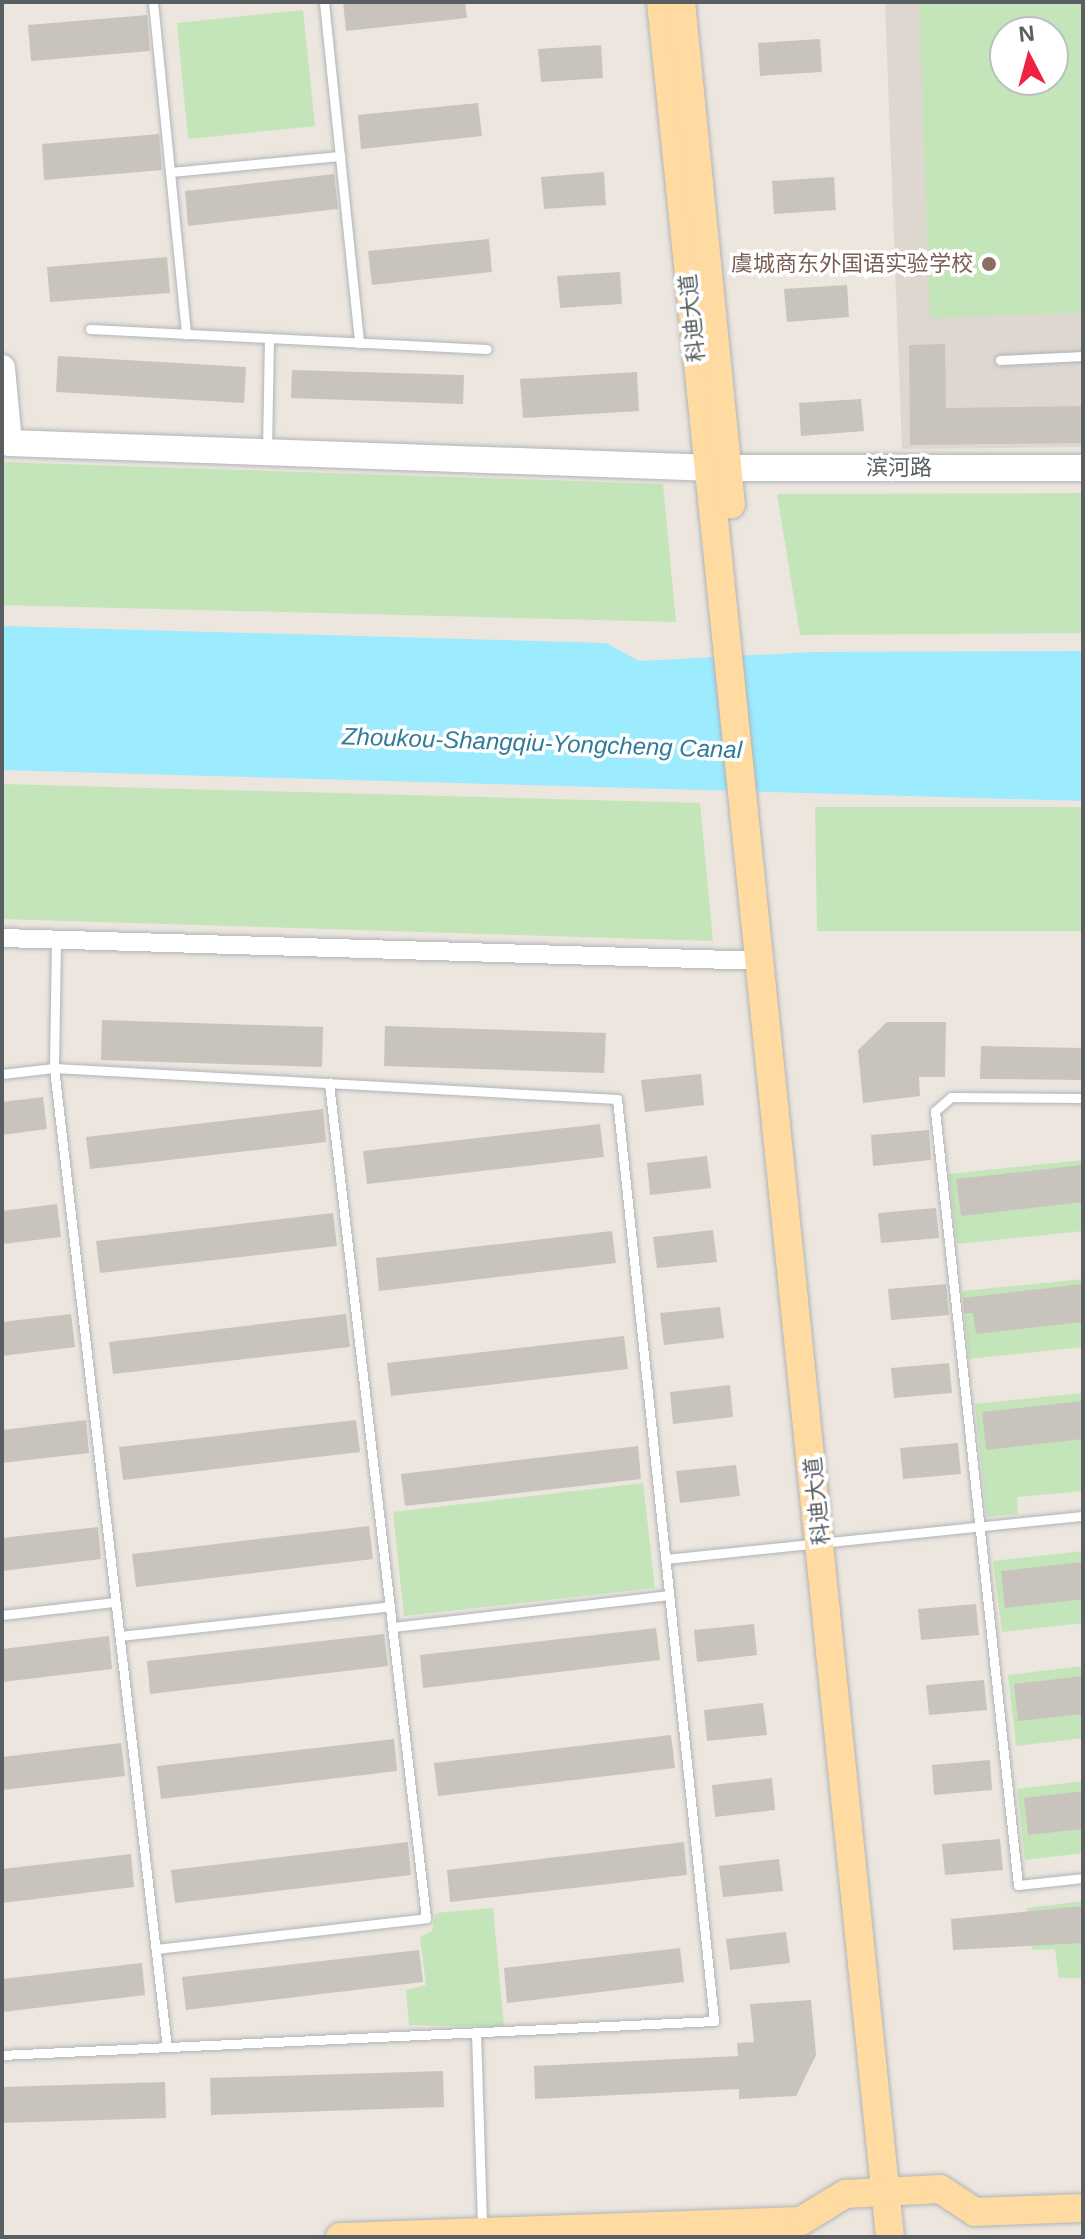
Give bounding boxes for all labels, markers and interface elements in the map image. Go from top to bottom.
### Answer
north arrow [989,16,1069,96]
text: N [1017,20,1036,47]
place label: 虞城商东外国语实验学校 [731,251,973,277]
marker: 虞城商东外国语实验学校 [980,255,998,273]
street label: 科迪大道 [674,273,710,363]
street label: 滨河路 [866,455,932,481]
water label: Zhoukou-Shangqiu-Yongcheng Canal [341,722,743,764]
street label: 科迪大道 [799,1456,835,1546]

